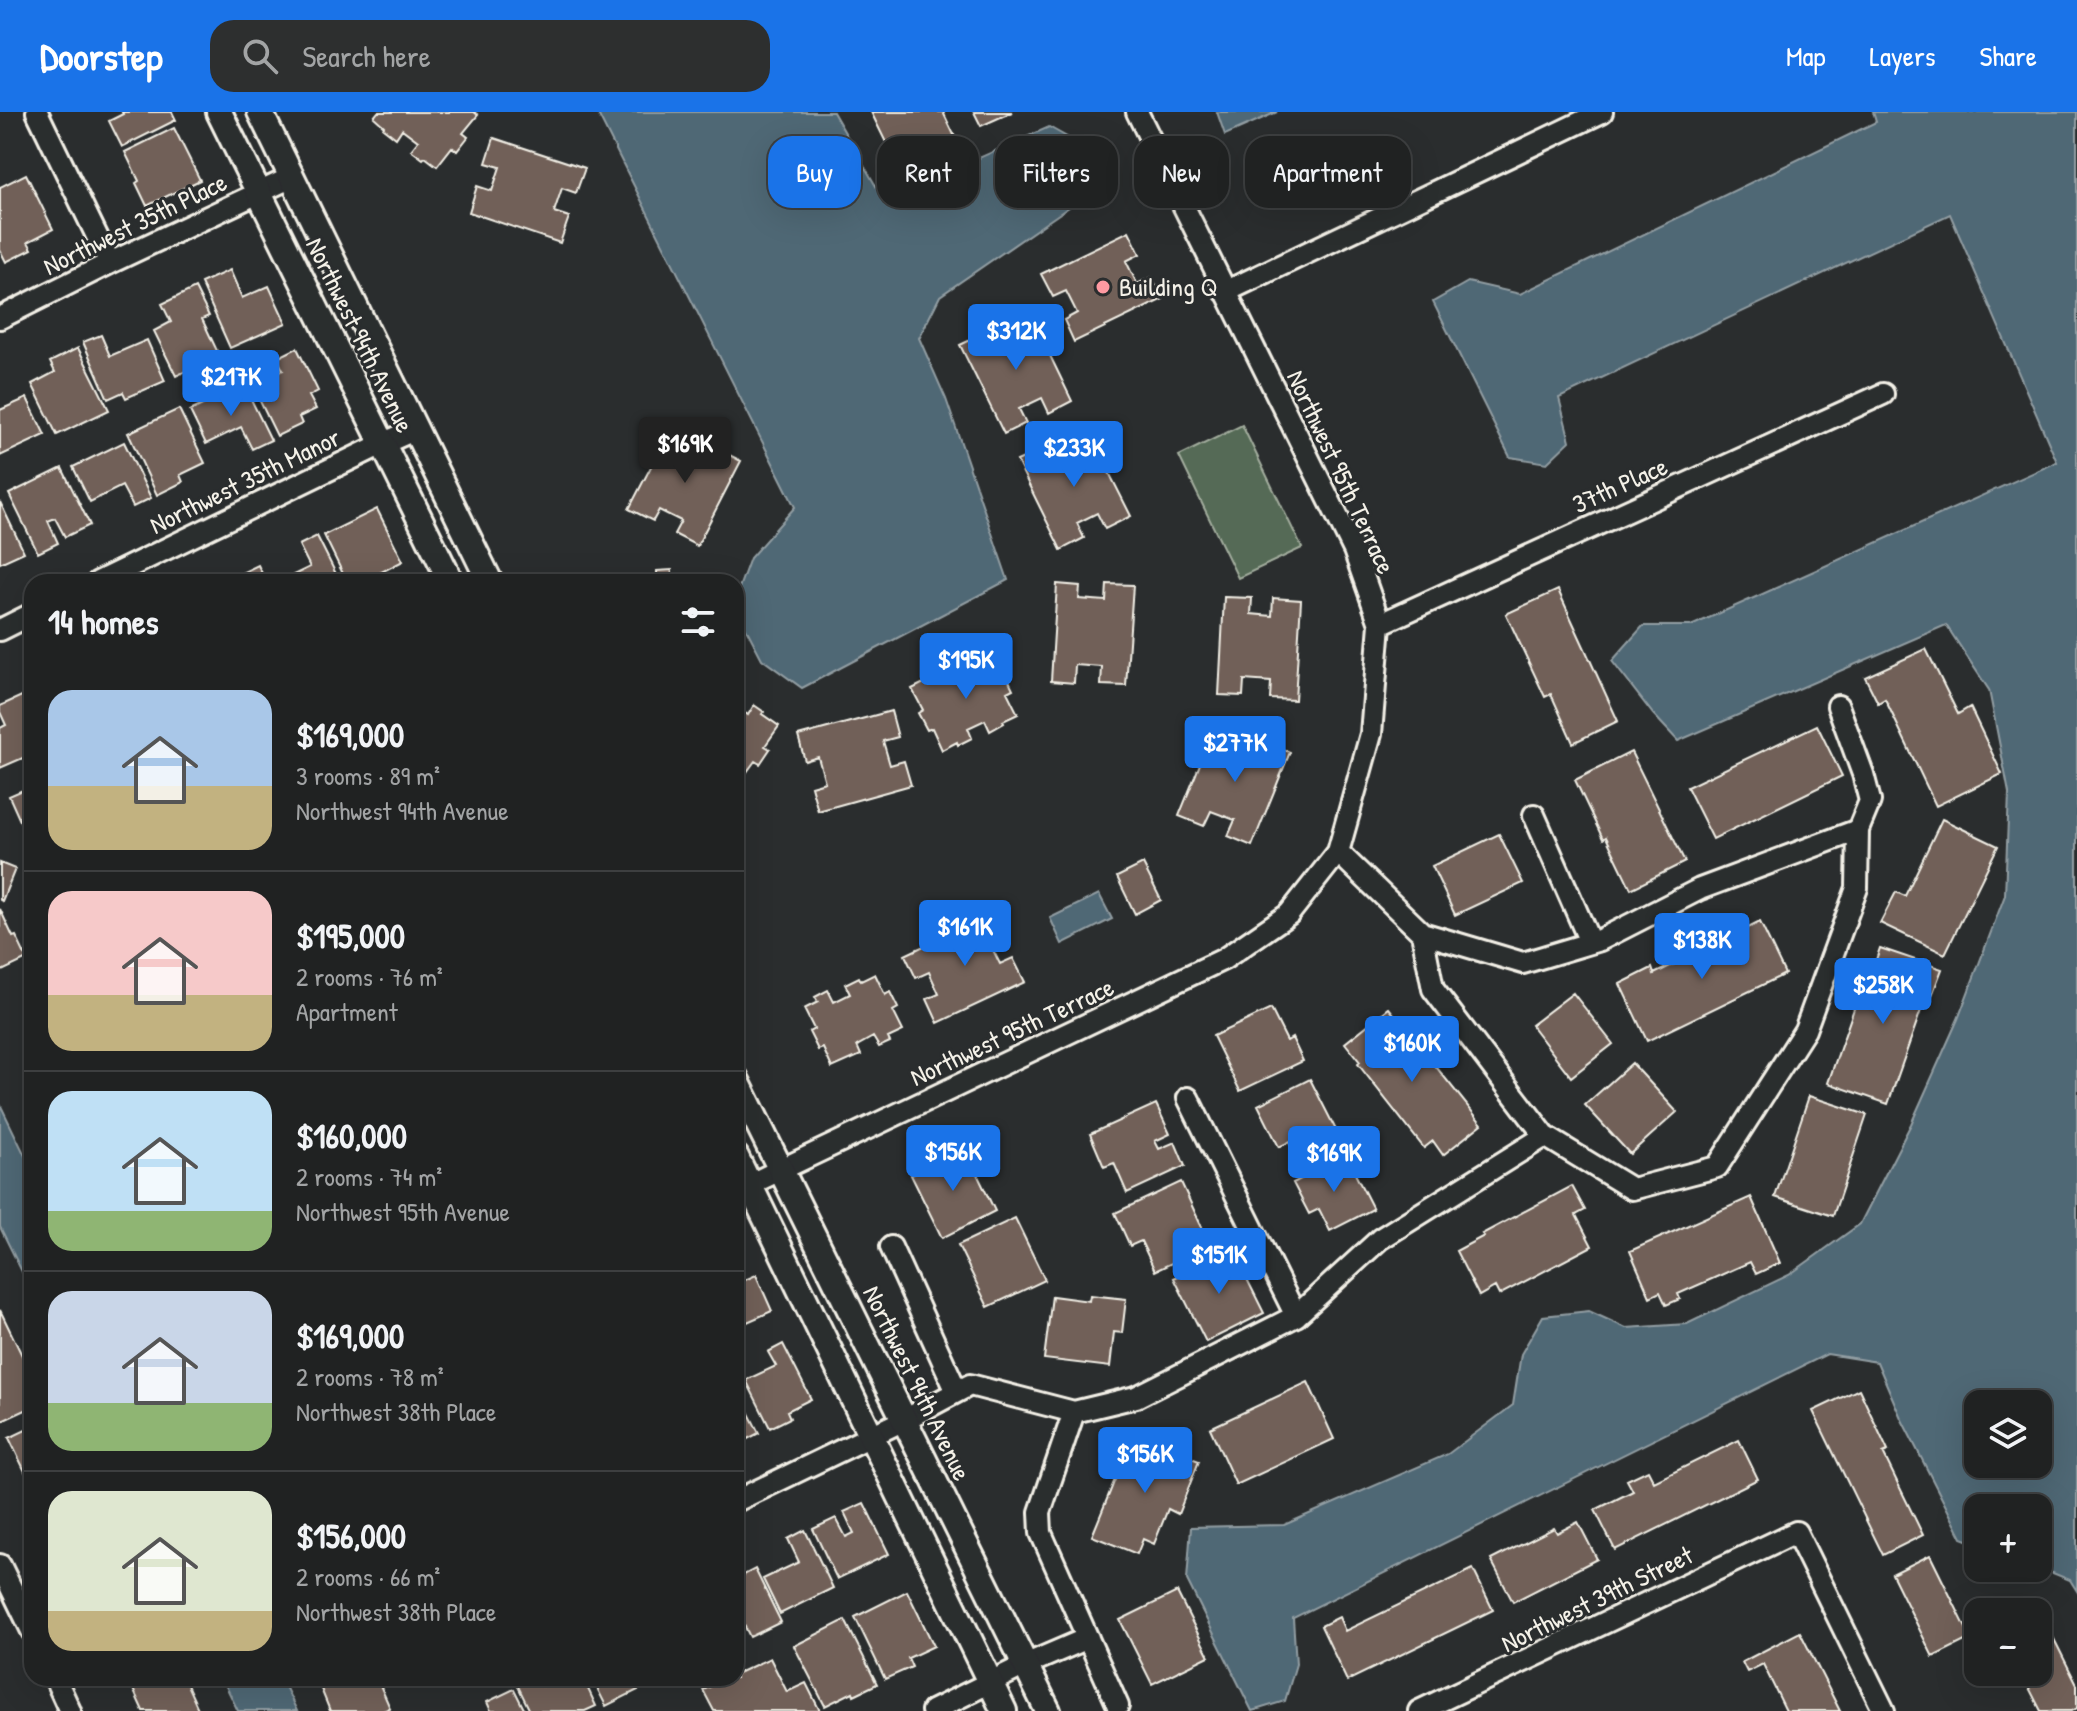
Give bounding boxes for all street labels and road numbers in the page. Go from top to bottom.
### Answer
street label: Northwest 35th Place [37,164,232,283]
street label: Northwest 94th Avenue [298,232,423,438]
street label: Northwest 95th Terrace [1279,364,1404,579]
street label: Northwest 35th Manor [144,419,346,542]
street label: 37th Place [1567,448,1673,521]
street label: Northwest 95th Terrace [904,969,1119,1094]
street label: Northwest 94th Avenue [855,1280,980,1486]
street label: Northwest 39th Street [1495,1537,1699,1660]

